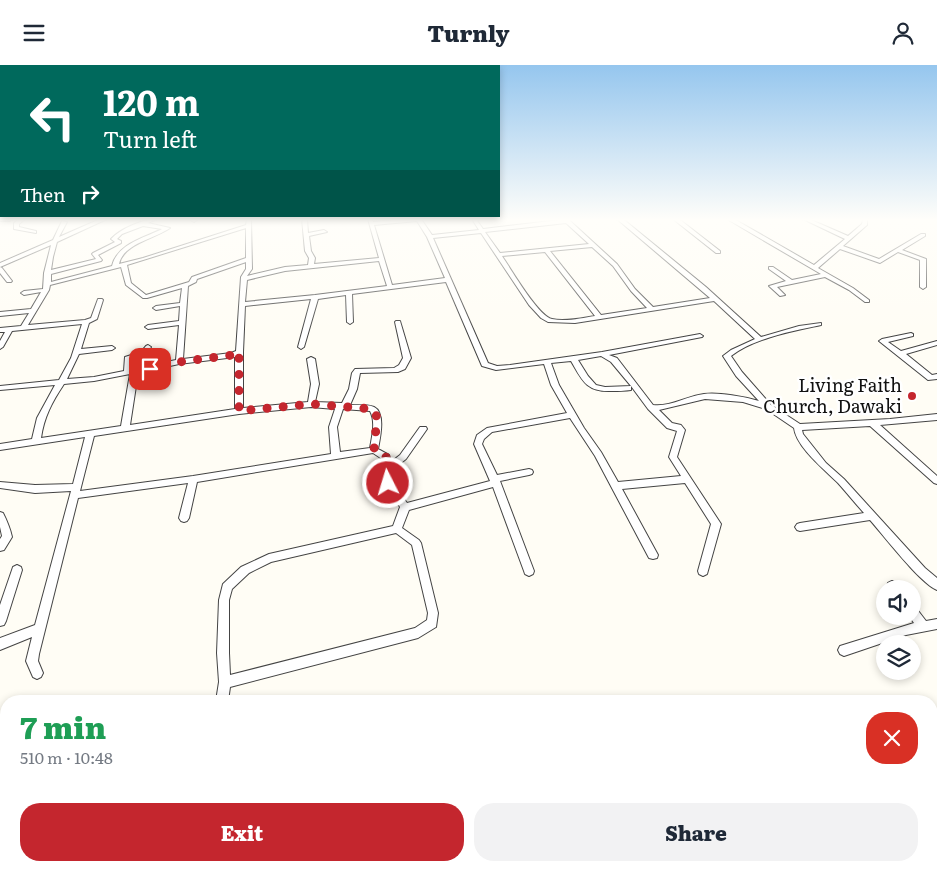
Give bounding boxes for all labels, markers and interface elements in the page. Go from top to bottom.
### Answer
text: Turnly [427,16,510,49]
icon: menu [20,19,48,47]
icon: person [889,19,917,47]
text: 120 m [103,75,200,127]
icon: left [20,85,85,150]
text: Turn left [103,122,197,155]
text: Then [20,180,66,208]
icon: right [76,180,104,208]
pin [129,348,171,390]
icon: arrive [136,355,164,383]
place label: Living Faith Church, Dawaki [763,371,902,419]
marker: Living Faith Church, Dawaki [906,390,918,402]
position arrow [361,456,413,508]
map controls [876,580,921,680]
button: sound [876,580,921,625]
button: layers [876,635,921,680]
text: 7 min [20,704,106,748]
button: close [866,712,918,764]
text: 510 m · 10:48 [20,745,113,769]
button: Exit [20,803,464,861]
button: Share [474,803,918,861]

